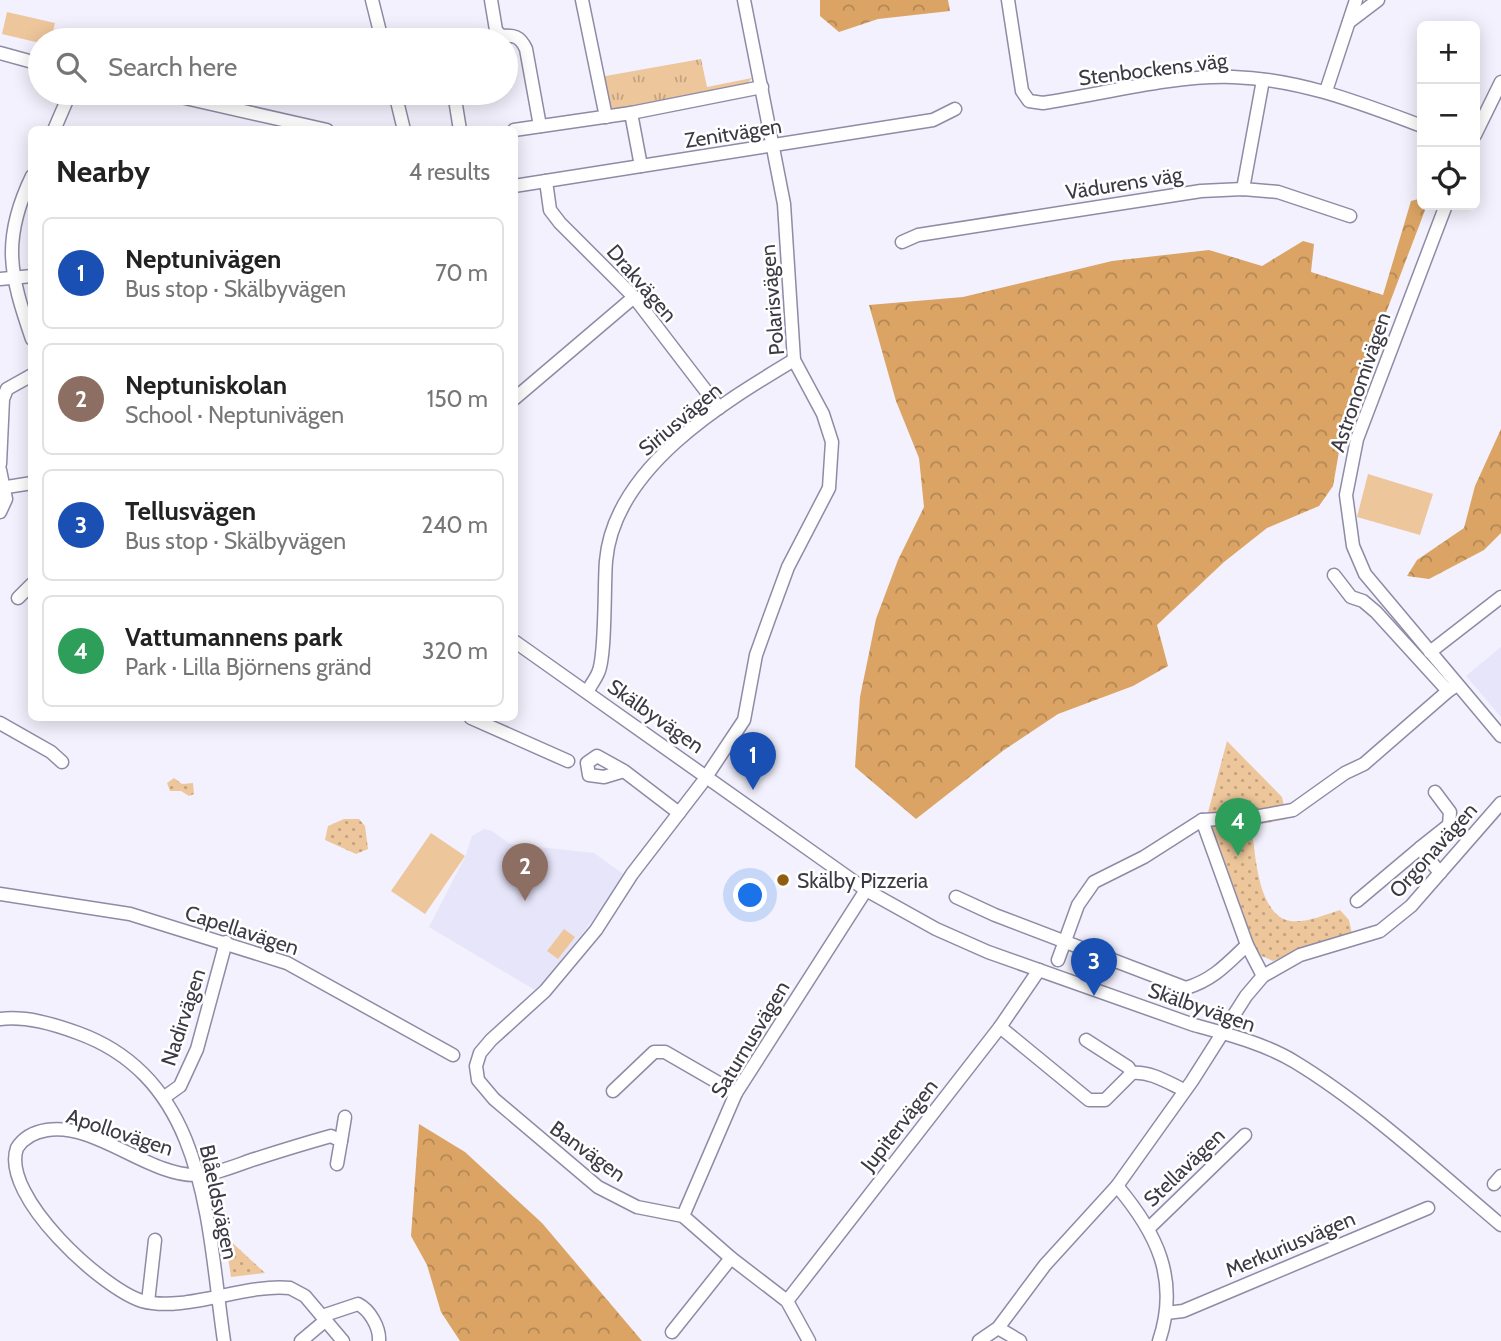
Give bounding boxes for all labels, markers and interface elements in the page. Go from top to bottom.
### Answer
map controls [1417,21,1480,210]
button: + [1417,21,1480,84]
search box [28,28,518,105]
street label: Stenbockens väg [1077,47,1229,91]
icon: search [52,48,90,86]
text: Search here [108,51,237,83]
button: − [1417,84,1480,147]
street label: Zenitvägen [683,113,783,153]
button: locate [1417,147,1480,210]
text: Nearby [56,153,150,190]
text: 4 results [409,158,490,186]
street label: Vädurens väg [1064,161,1185,205]
street label: Drakvägen [602,239,682,327]
text: Neptunivägen [125,243,281,275]
street label: Polarisvägen [755,243,789,357]
text: 1 [77,259,85,287]
text: 70 m [435,259,488,287]
text: Bus stop · Skälbyvägen [125,275,346,303]
street label: Astronomivägen [1324,309,1396,455]
text: Neptuniskolan [125,369,287,401]
street label: Siriusvägen [633,377,727,461]
text: 2 [75,385,87,413]
text: 150 m [427,385,488,413]
text: School · Neptunivägen [125,401,344,429]
text: Tellusvägen [125,495,256,527]
text: 3 [75,511,87,539]
text: 240 m [421,511,488,539]
text: Bus stop · Skälbyvägen [125,527,346,555]
text: Vattumannens park [125,621,343,653]
text: 4 [74,637,88,665]
text: 320 m [422,637,488,665]
text: Park · Lilla Björnens gränd [125,653,372,681]
street label: Skälbyvägen [603,674,709,758]
pin: 1 [730,732,776,790]
street label: Orgonavägen [1384,797,1482,903]
pin: 4 [1215,798,1261,856]
pin: 2 [502,843,548,901]
place label: Skälby Pizzeria [797,868,928,893]
marker: Skälby Pizzeria [775,872,791,888]
your location [733,878,767,912]
street label: Capellavägen [182,900,302,960]
pin: 3 [1071,938,1117,996]
street label: Nadirvägen [156,965,210,1069]
street label: Saturnusvägen [705,976,795,1102]
street label: Skälbyvägen [1145,977,1259,1037]
street label: Jupitervägen [855,1074,943,1177]
street label: Apollovägen [64,1103,176,1161]
street label: Banvägen [545,1115,631,1187]
street label: Stellavägen [1138,1122,1230,1212]
street label: Blåeldsvägen [195,1142,243,1262]
street label: Merkuriusvägen [1221,1205,1359,1283]

